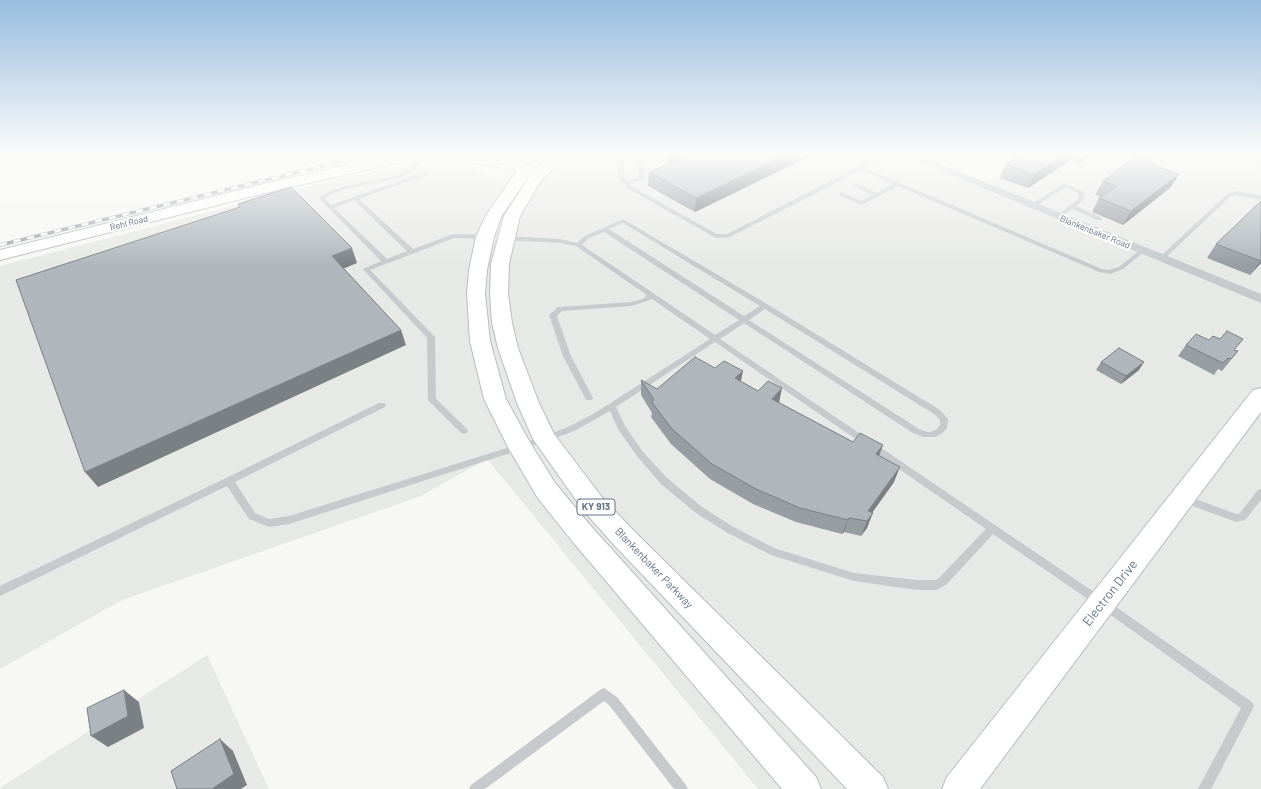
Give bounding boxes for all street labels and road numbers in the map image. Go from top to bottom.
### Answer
street label: Rehl Road [109,213,149,233]
street label: Blankenbaker Road [1058,213,1132,251]
road number: KY 913 [577,499,615,515]
street label: Blankenbaker Parkway [612,525,696,611]
street label: Electron Drive [1079,557,1141,629]

